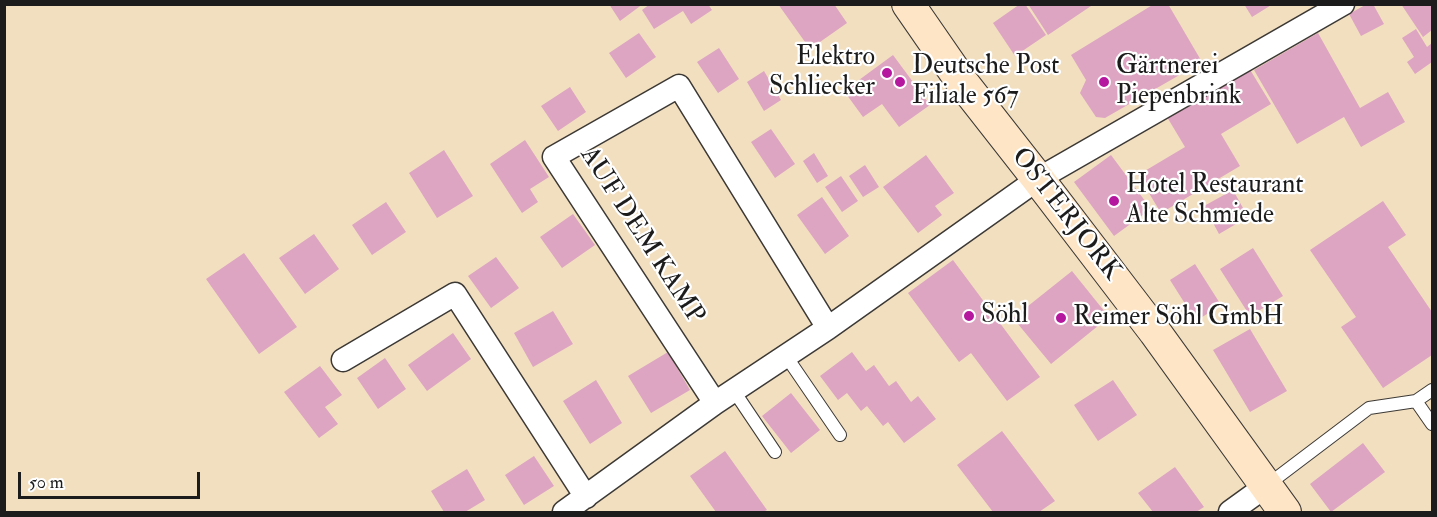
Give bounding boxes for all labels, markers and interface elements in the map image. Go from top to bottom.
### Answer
place label: Elektro Schliecker [769,42,875,104]
place label: Deutsche Post Filiale 567 [912,51,1060,112]
place label: Gärtnerei Piepenbrink [1116,51,1241,112]
marker: Elektro Schliecker [880,66,894,80]
marker: Deutsche Post Filiale 567 [893,75,907,89]
marker: Gärtnerei Piepenbrink [1097,75,1111,89]
street label: AUF DEM KAMP [572,142,710,330]
street label: OSTERJORK [1003,142,1127,288]
place label: Hotel Restaurant Alte Schmiede [1126,170,1304,231]
marker: Hotel Restaurant Alte Schmiede [1107,194,1121,208]
place label: Söhl [981,300,1028,332]
place label: Reimer Söhl GmbH [1073,302,1283,334]
marker: Söhl [962,309,976,323]
marker: Reimer Söhl GmbH [1054,311,1068,325]
scale bar [21,460,202,498]
text: 50 m [29,471,64,494]

